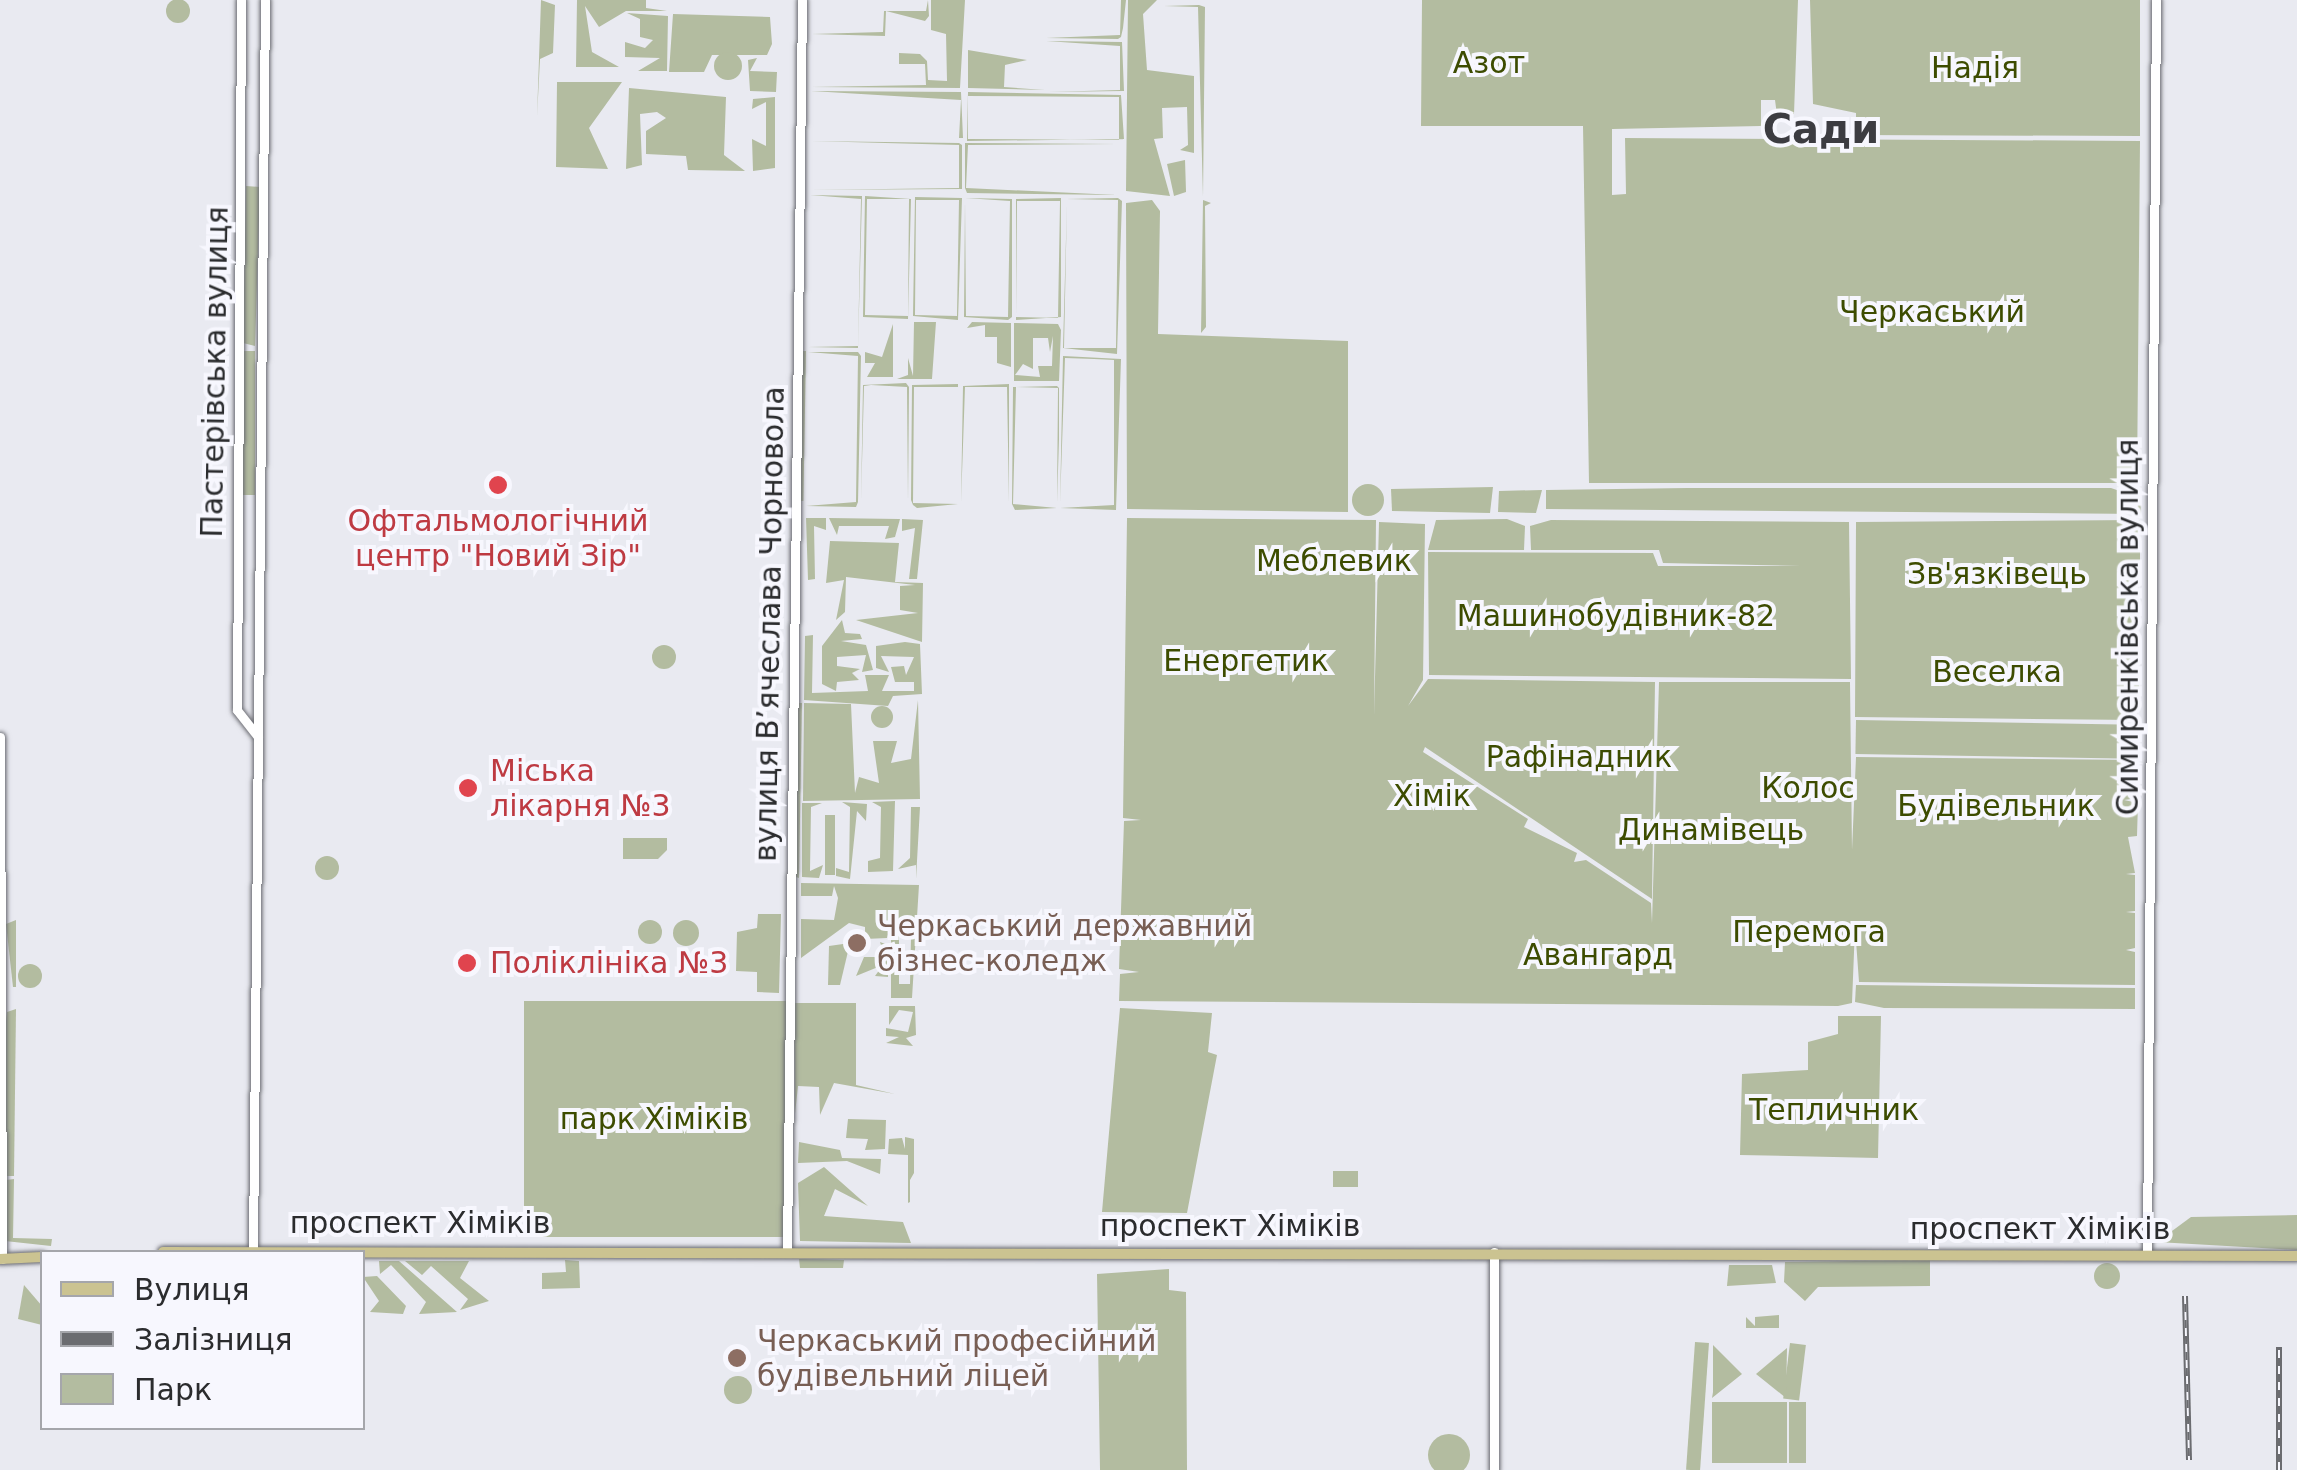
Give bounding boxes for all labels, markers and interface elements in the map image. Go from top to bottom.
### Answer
park label: Азот [1453,45,1525,81]
park label: Надія [1931,50,2019,86]
district label: Сади [1763,105,1879,153]
street label: Пастерівська вулиця [194,206,236,538]
park label: Черкаський [1839,294,2025,330]
street label: вулиця Вʼячеслава Чорновола [748,386,792,862]
street label: Симиренківська вулиця [2110,439,2146,815]
marker: Офтальмологічний центр "Новий Зір" [485,472,511,498]
place label: Офтальмологічний центр "Новий Зір" [348,503,648,574]
park label: Меблевик [1256,543,1412,579]
park label: Зв'язківець [1907,556,2087,592]
park label: Машинобудівник-82 [1457,598,1775,634]
park label: Енергетик [1163,643,1329,679]
park label: Веселка [1932,654,2062,690]
park label: Рафінадник [1486,739,1672,775]
place label: Міська лікарня №3 [490,753,671,824]
park label: Колос [1761,770,1855,806]
marker: Міська лікарня №3 [455,775,481,801]
park label: Хімік [1393,778,1471,814]
park label: Будівельник [1897,788,2095,824]
park label: Динамівець [1618,812,1804,848]
place label: Черкаський державний бізнес-коледж [877,908,1252,978]
park label: Перемога [1732,914,1886,950]
marker: Черкаський державний бізнес-коледж [846,932,868,954]
park label: Авангард [1523,937,1673,973]
place label: Поліклініка №3 [490,945,728,981]
marker: Поліклініка №3 [454,950,480,976]
park label: Тепличник [1749,1092,1919,1128]
park label: парк Хіміків [560,1101,748,1137]
street label: проспект Хіміків [290,1205,550,1241]
street label: проспект Хіміків [1100,1208,1360,1244]
street label: проспект Хіміків [1910,1211,2170,1247]
legend [40,1250,365,1430]
text: Вулиця [134,1272,249,1307]
text: Залізниця [134,1322,293,1357]
place label: Черкаський професійний будівельний ліцей [757,1323,1156,1394]
marker: Черкаський професійний будівельний ліцей [726,1347,748,1369]
text: Парк [134,1372,212,1407]

